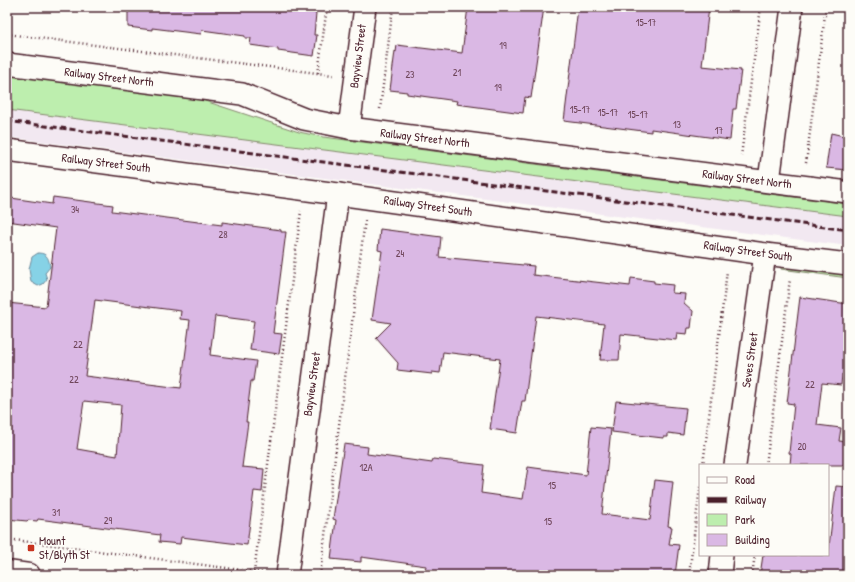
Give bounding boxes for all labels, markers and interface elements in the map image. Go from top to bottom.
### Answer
house number: 15-17 [636,16,656,29]
street label: Bayview Street [345,22,370,89]
house number: 19 [499,39,507,52]
street label: Railway Street North [63,63,155,90]
house number: 21 [453,66,462,79]
house number: 23 [405,68,415,81]
house number: 19 [494,81,502,94]
house number: 15-17 [570,103,590,116]
house number: 15-17 [598,106,618,119]
house number: 15-17 [628,108,648,121]
house number: 13 [673,118,682,131]
street label: Railway Street North [379,124,471,151]
house number: 17 [715,124,723,137]
street label: Railway Street South [61,149,151,176]
street label: Railway Street North [701,165,793,192]
street label: Railway Street South [383,191,473,220]
house number: 34 [71,203,79,216]
house number: 28 [218,228,228,241]
street label: Railway Street South [703,236,793,265]
house number: 24 [396,247,404,260]
street label: Seves Street [737,331,762,388]
house number: 22 [73,338,83,351]
street label: Bayview Street [299,350,325,417]
house number: 22 [69,373,79,386]
house number: 22 [805,378,815,391]
house number: 20 [797,440,807,453]
house number: 12A [359,461,373,474]
legend [699,464,829,556]
text: Road [735,471,755,488]
house number: 15 [548,479,557,492]
text: Railway [735,491,766,508]
house number: 31 [52,506,60,519]
text: Park [735,511,755,528]
house number: 29 [104,514,113,527]
house number: 15 [544,515,553,528]
text: Building [735,531,770,548]
place label: Mount St/Blyth St [39,532,91,563]
marker: Mount St/Blyth St [26,543,36,553]

